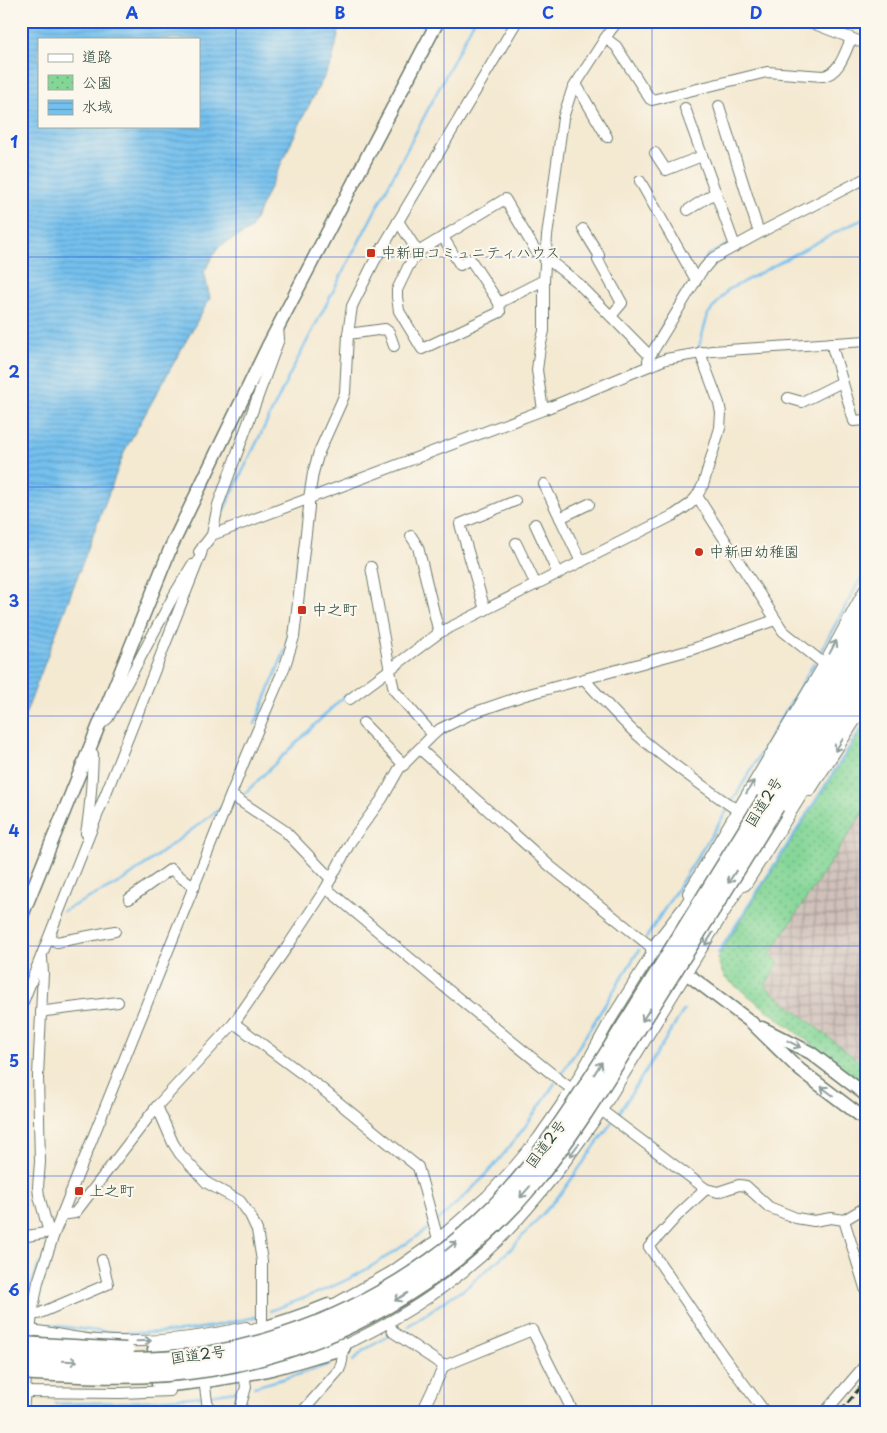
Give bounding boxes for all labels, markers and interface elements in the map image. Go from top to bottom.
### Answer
text: A [126,0,139,24]
text: B [335,0,346,24]
text: C [542,0,554,24]
text: D [750,0,762,24]
legend [38,38,200,128]
text: 道路 [82,44,112,67]
text: 公園 [82,70,112,93]
text: 水域 [82,94,112,117]
text: 1 [10,129,18,153]
place label: 中新田コミュニティハウス [381,240,560,263]
marker: 中新田コミュニティハウス [365,247,377,259]
text: 2 [8,359,20,383]
place label: 中新田幼稚園 [709,539,799,562]
marker: 中新田幼稚園 [693,546,705,558]
text: 3 [9,588,19,612]
place label: 中之町 [312,597,358,620]
marker: 中之町 [296,604,308,616]
one-way arrow [828,640,838,655]
one-way arrow [834,738,845,752]
street label: 国道2号 [738,772,787,831]
one-way arrow [746,781,756,795]
text: 4 [9,818,20,842]
one-way arrow [727,870,737,884]
one-way arrow [704,932,714,946]
one-way arrow [641,1008,651,1022]
one-way arrow [786,1040,801,1049]
text: 5 [9,1048,19,1072]
one-way arrow [594,1061,604,1075]
one-way arrow [821,1085,834,1096]
street label: 国道2号 [519,1114,571,1172]
one-way arrow [569,1143,579,1157]
place label: 上之町 [89,1178,135,1201]
marker: 上之町 [73,1185,85,1197]
one-way arrow [519,1186,530,1199]
one-way arrow [444,1241,457,1252]
text: 6 [8,1277,20,1301]
one-way arrow [394,1292,408,1302]
one-way arrow [136,1336,152,1346]
street label: 国道2号 [169,1338,227,1369]
one-way arrow [62,1356,78,1365]

